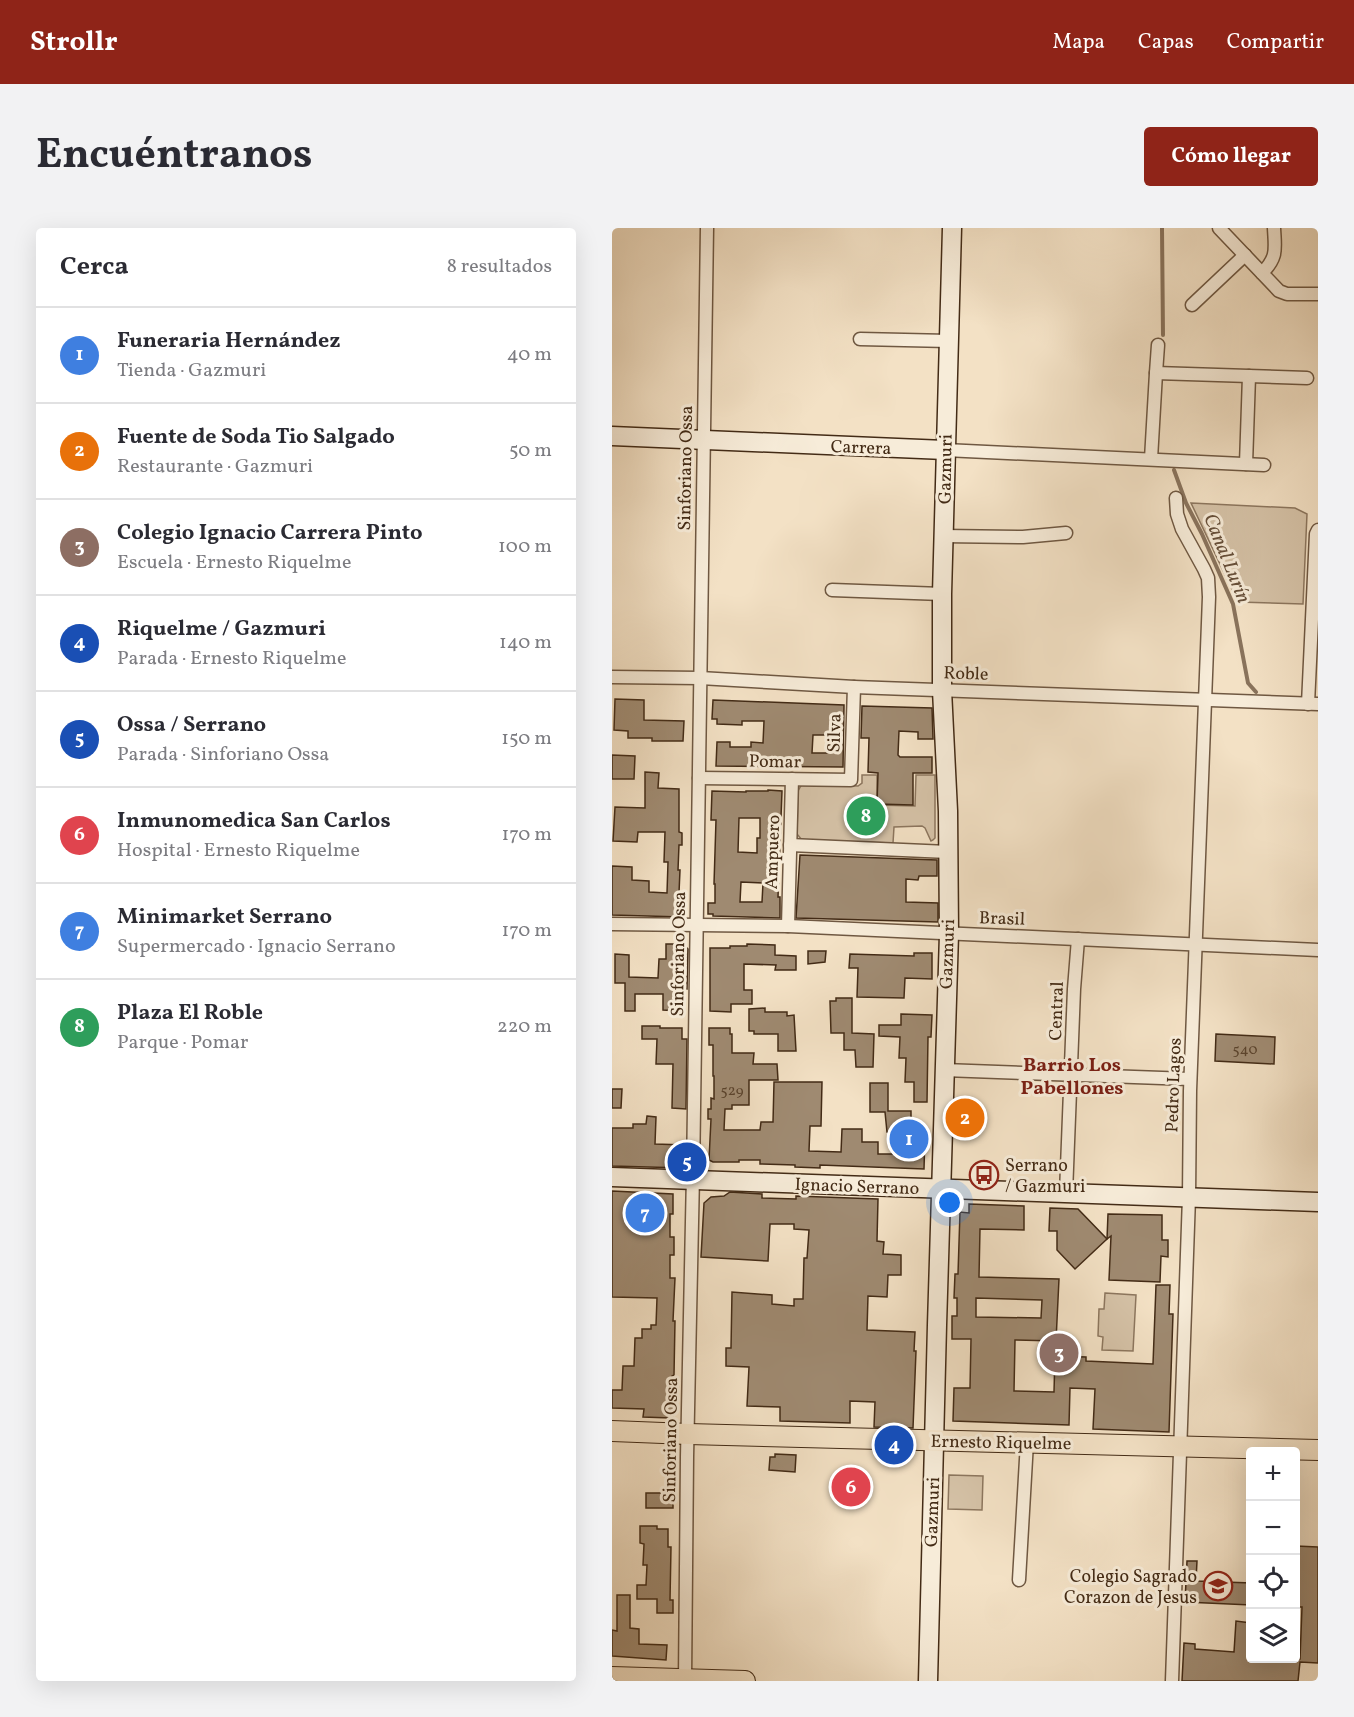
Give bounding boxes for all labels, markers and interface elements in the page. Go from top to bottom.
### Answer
text: Strollr [30,23,118,62]
text: Mapa [1053,28,1105,57]
text: Capas [1138,28,1194,57]
text: Compartir [1227,28,1324,57]
text: Encuéntranos [36,127,312,186]
button: Cómo llegar [1144,127,1318,186]
text: Cerca [60,249,129,285]
text: 8 resultados [447,253,552,281]
text: Funeraria Hernández [117,326,340,357]
text: 1 [75,341,84,369]
text: 40 m [507,341,552,369]
text: Tienda · Gazmuri [117,357,266,385]
street label: Sinforiano Ossa [673,405,700,531]
text: Fuente de Soda Tio Salgado [117,422,395,453]
street label: Gazmuri [933,434,960,504]
street label: Carrera [830,435,892,462]
text: 2 [74,437,85,465]
text: 50 m [509,437,552,465]
text: Restaurante · Gazmuri [117,453,313,481]
water label: Canal Lurín [1195,510,1257,608]
text: Colegio Ignacio Carrera Pinto [117,518,423,549]
text: 3 [74,533,85,561]
text: 100 m [498,533,552,561]
text: Escuela · Ernesto Riquelme [117,549,352,577]
text: Riquelme / Gazmuri [117,614,326,645]
text: 4 [73,629,86,657]
text: 140 m [499,629,552,657]
text: Parada · Ernesto Riquelme [117,645,346,673]
street label: Roble [943,661,989,688]
text: Ossa / Serrano [117,710,266,741]
street label: Silva [822,713,849,753]
text: 5 [75,725,84,753]
text: 150 m [501,725,552,753]
text: Parada · Sinforiano Ossa [117,741,329,769]
street label: Pomar [749,750,802,775]
pin: 8 [846,794,886,838]
text: Inmunomedica San Carlos [117,806,391,837]
street label: Ampuero [760,814,787,890]
text: 6 [74,821,85,849]
text: 170 m [502,821,552,849]
text: Hospital · Ernesto Riquelme [117,837,360,865]
street label: Sinforiano Ossa [666,891,693,1017]
text: Minimarket Serrano [117,902,332,933]
street label: Brasil [978,906,1025,933]
text: 7 [75,917,84,945]
text: 170 m [502,917,552,945]
street label: Gazmuri [935,919,962,990]
text: Supermercado · Ignacio Serrano [117,933,396,961]
street label: Central [1044,981,1071,1041]
text: Plaza El Roble [117,998,263,1029]
text: 8 [74,1013,85,1041]
text: 220 m [497,1013,552,1041]
text: Parque · Pomar [117,1029,248,1057]
street label: Pedro Lagos [1160,1037,1189,1133]
house number: 540 [1233,1040,1257,1061]
district label: Barrio Los Pabellones [1020,1052,1124,1103]
house number: 529 [721,1081,744,1102]
pin: 2 [946,1096,984,1140]
pin: 1 [890,1116,928,1162]
pin: 5 [668,1140,706,1184]
place label: Serrano / Gazmuri [1005,1154,1085,1200]
bus stop icon: Serrano / Gazmuri [968,1159,1000,1191]
street label: Ignacio Serrano [794,1173,920,1202]
your location [935,1188,964,1217]
pin: 7 [626,1190,664,1236]
pin: 3 [1040,1330,1078,1376]
street label: Sinforiano Ossa [658,1377,685,1503]
pin: 4 [874,1422,914,1468]
street label: Ernesto Riquelme [930,1430,1072,1457]
map controls [1246,1447,1300,1663]
button: + [1246,1447,1300,1501]
pin: 6 [832,1464,870,1510]
street label: Gazmuri [920,1477,947,1548]
button: − [1246,1501,1300,1555]
button: locate [1246,1555,1300,1609]
place label: Colegio Sagrado Corazon de Jesus [1064,1565,1197,1611]
school or university icon: Colegio Sagrado Corazon de Jesus [1202,1570,1234,1602]
button: layers [1246,1609,1300,1663]

